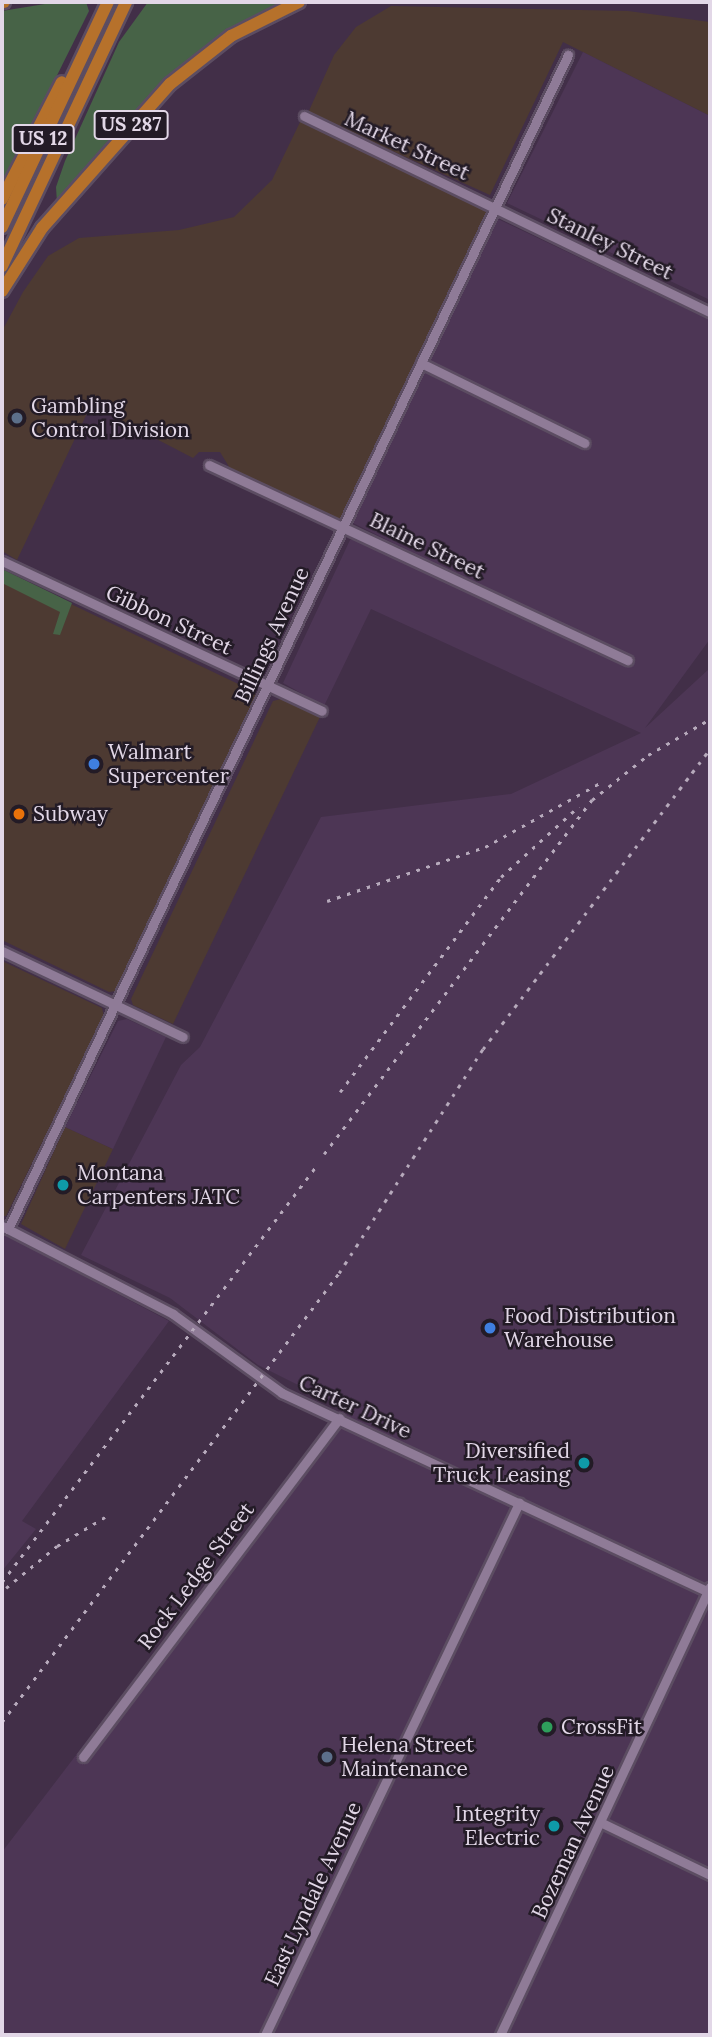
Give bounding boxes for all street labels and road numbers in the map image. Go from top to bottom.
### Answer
street label: Market Street [341,106,473,186]
road number: US 287 [92,110,170,140]
road number: US 12 [12,124,74,154]
street label: Stanley Street [543,203,677,285]
street label: Blaine Street [366,507,488,585]
street label: Billings Avenue [230,563,314,707]
street label: Gibbon Street [102,580,236,660]
street label: Carter Drive [295,1370,415,1444]
street label: Rock Ledge Street [133,1498,259,1654]
street label: Bozeman Avenue [526,1761,620,1923]
street label: East Lyndale Avenue [259,1798,367,1990]

